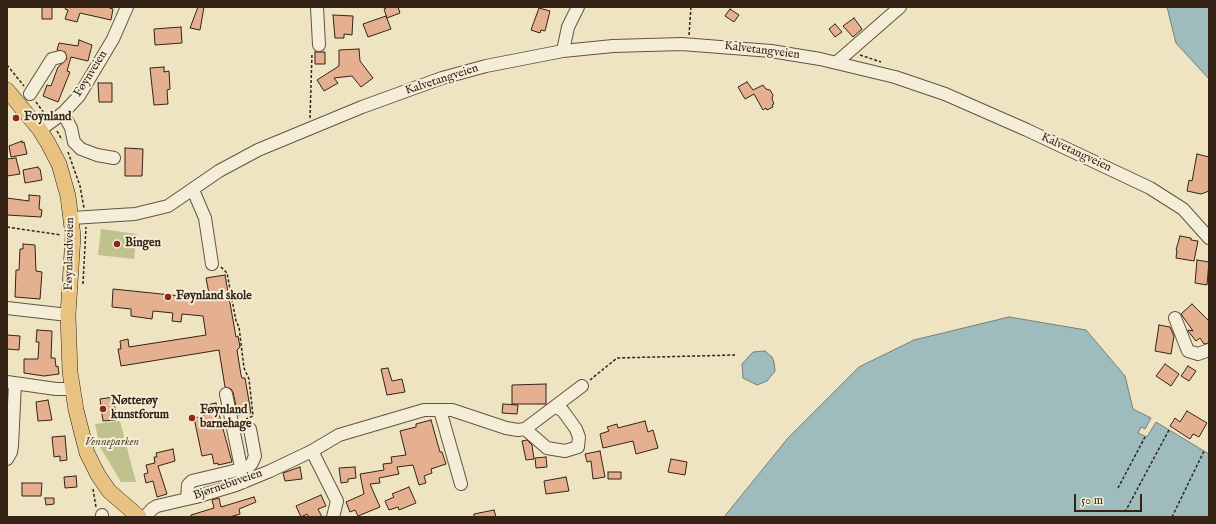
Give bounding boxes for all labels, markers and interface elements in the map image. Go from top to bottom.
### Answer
street label: Kalvetangveien [723,39,801,63]
street label: Føynveien [71,48,111,100]
street label: Kalvetangveien [404,61,480,99]
place label: Foynland [24,111,71,125]
marker: Foynland [11,113,21,123]
street label: Kalvetangveien [1039,130,1113,176]
street label: Føynlandveien [62,217,78,291]
place label: Bingen [125,237,161,251]
marker: Bingen [112,239,122,249]
place label: Føynland skole [176,290,252,304]
marker: Føynland skole [163,292,173,302]
place label: Nøtterøy kunstforum [111,395,169,423]
marker: Nøtterøy kunstforum [98,404,108,414]
place label: Føynland barnehage [200,404,251,432]
marker: Føynland barnehage [187,413,197,423]
park label: Venneparken [85,436,139,450]
street label: Bjørnebuveien [192,466,264,504]
scale bar [1076,486,1144,512]
text: 50 m [1081,493,1103,508]

